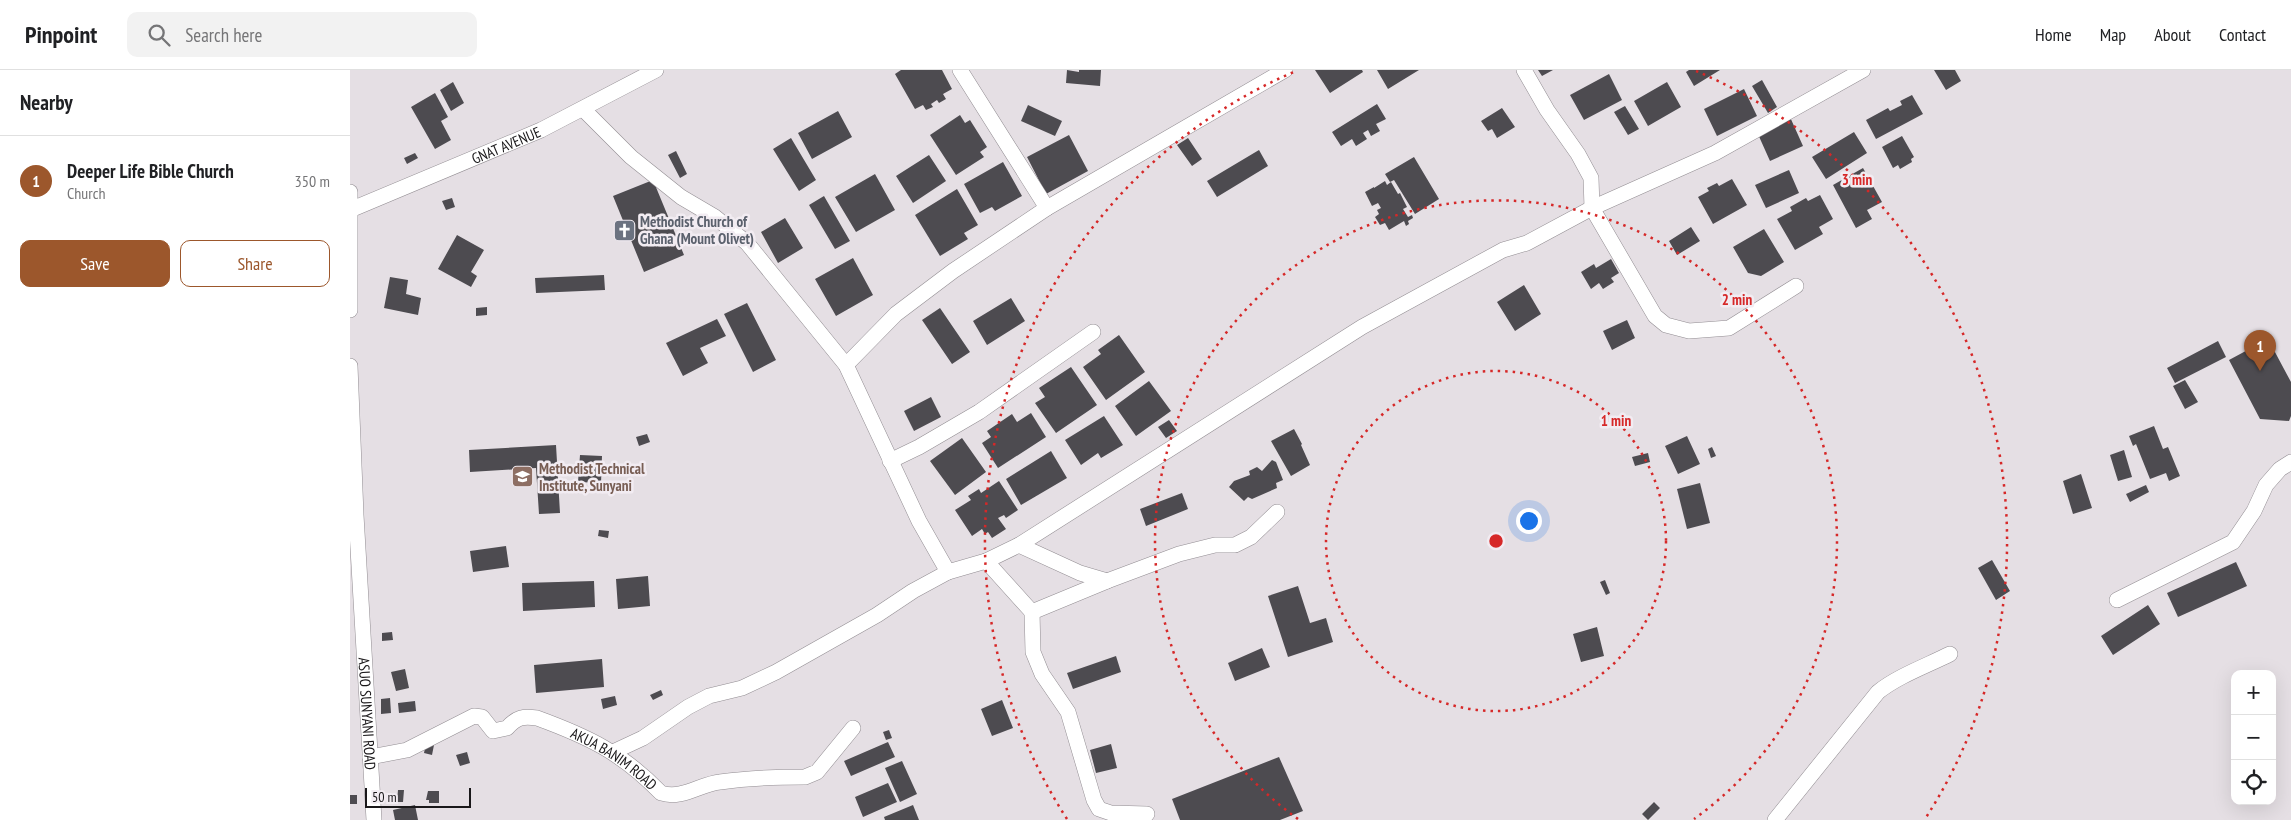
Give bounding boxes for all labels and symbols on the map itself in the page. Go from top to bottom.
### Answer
street label: GNAT AVENUE [469,122,543,168]
text: 3 min [1842,170,1872,189]
place label: Methodist Church of Ghana (Mount Olivet) [640,212,754,248]
church icon: Methodist Church of Ghana (Mount Olivet) [612,218,636,242]
text: 2 min [1722,290,1752,309]
pin: 1 [2244,330,2276,371]
text: 1 min [1601,411,1631,430]
place label: Methodist Technical Institute, Sunyani [539,459,645,495]
school or university icon: Methodist Technical Institute, Sunyani [511,465,535,489]
your location [1516,508,1542,534]
centre of rings [1487,532,1505,550]
street label: ASUO SUNYANI ROAD [355,657,381,770]
street label: AKUA BANIM ROAD [568,723,661,794]
scale bar [365,785,471,808]

